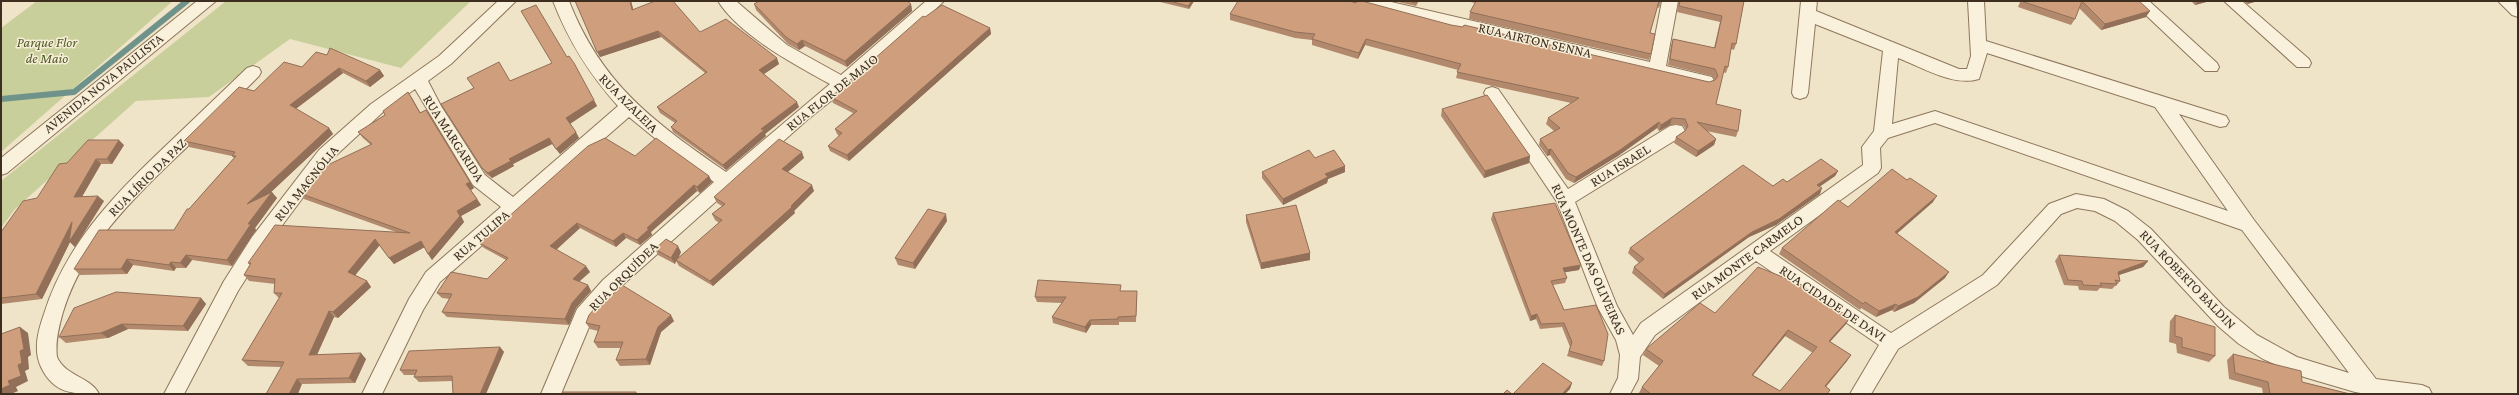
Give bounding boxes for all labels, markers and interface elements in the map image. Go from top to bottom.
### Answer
street label: RUA AIRTON SENNA [1477,19,1593,61]
street label: AVENIDA NOVA PAULISTA [40,30,166,136]
park label: Parque Flor de Maio [17,34,78,66]
street label: RUA FLOR DE MAIO [783,50,881,134]
street label: RUA AZALEIA [596,70,662,136]
street label: RUA MARGARIDA [420,92,488,184]
street label: RUA LÍRIO DA PAZ [105,135,189,219]
street label: RUA ISRAEL [1587,140,1653,190]
street label: RUA MAGNÓLIA [270,142,342,224]
street label: RUA MONTE DAS OLIVEIRAS [1548,181,1630,337]
street label: RUA TULIPA [450,206,512,264]
street label: RUA MONTE CARMELO [1688,211,1806,303]
street label: RUA ROBERTO BALDIN [2137,226,2239,332]
street label: RUA ORQUÍDEA [585,238,661,314]
street label: RUA CIDADE DE DAVI [1777,261,1889,345]

